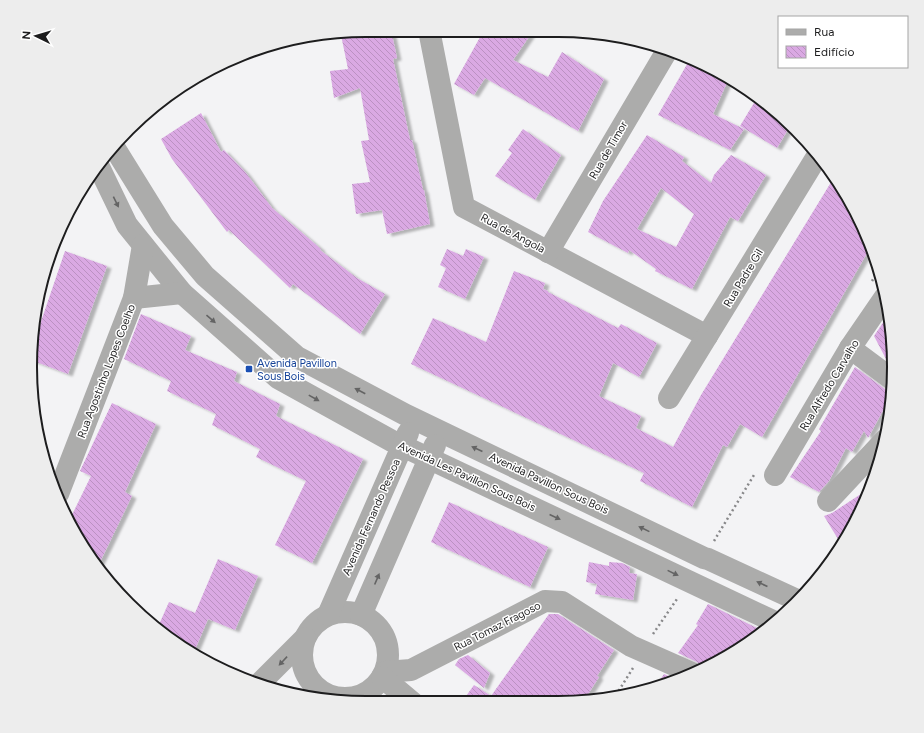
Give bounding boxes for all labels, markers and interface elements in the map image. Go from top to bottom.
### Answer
north arrow [16,16,56,56]
legend [778,16,908,68]
text: Rua [814,25,834,39]
text: N [20,30,33,40]
text: Edifício [814,45,854,59]
street label: Rua de Timor [587,119,630,181]
one-way arrow [113,197,119,208]
street label: Rua de Angola [478,211,547,256]
street label: Rua Padre Gil [721,247,766,310]
street label: Rua Agostinho Lopes Coelho [75,302,138,440]
one-way arrow [206,314,216,323]
street label: Rua Alfredo Carvalho [797,337,862,433]
place label: Avenida Pavillon Sous Bois [257,357,337,383]
marker: Avenida Pavillon Sous Bois [244,364,254,374]
one-way arrow [355,387,366,394]
one-way arrow [308,394,319,401]
street label: Avenida Les Pavillon Sous Bois [396,439,538,514]
one-way arrow [471,446,482,452]
street label: Avenida Pavillon Sous Bois [487,450,611,517]
street label: Avenida Fernando Pessoa [340,457,403,577]
one-way arrow [550,514,561,520]
one-way arrow [639,526,650,532]
one-way arrow [667,570,679,576]
one-way arrow [374,572,380,584]
one-way arrow [756,581,768,587]
street label: Rua Tomaz Fragoso [452,599,543,654]
one-way arrow [278,656,287,666]

